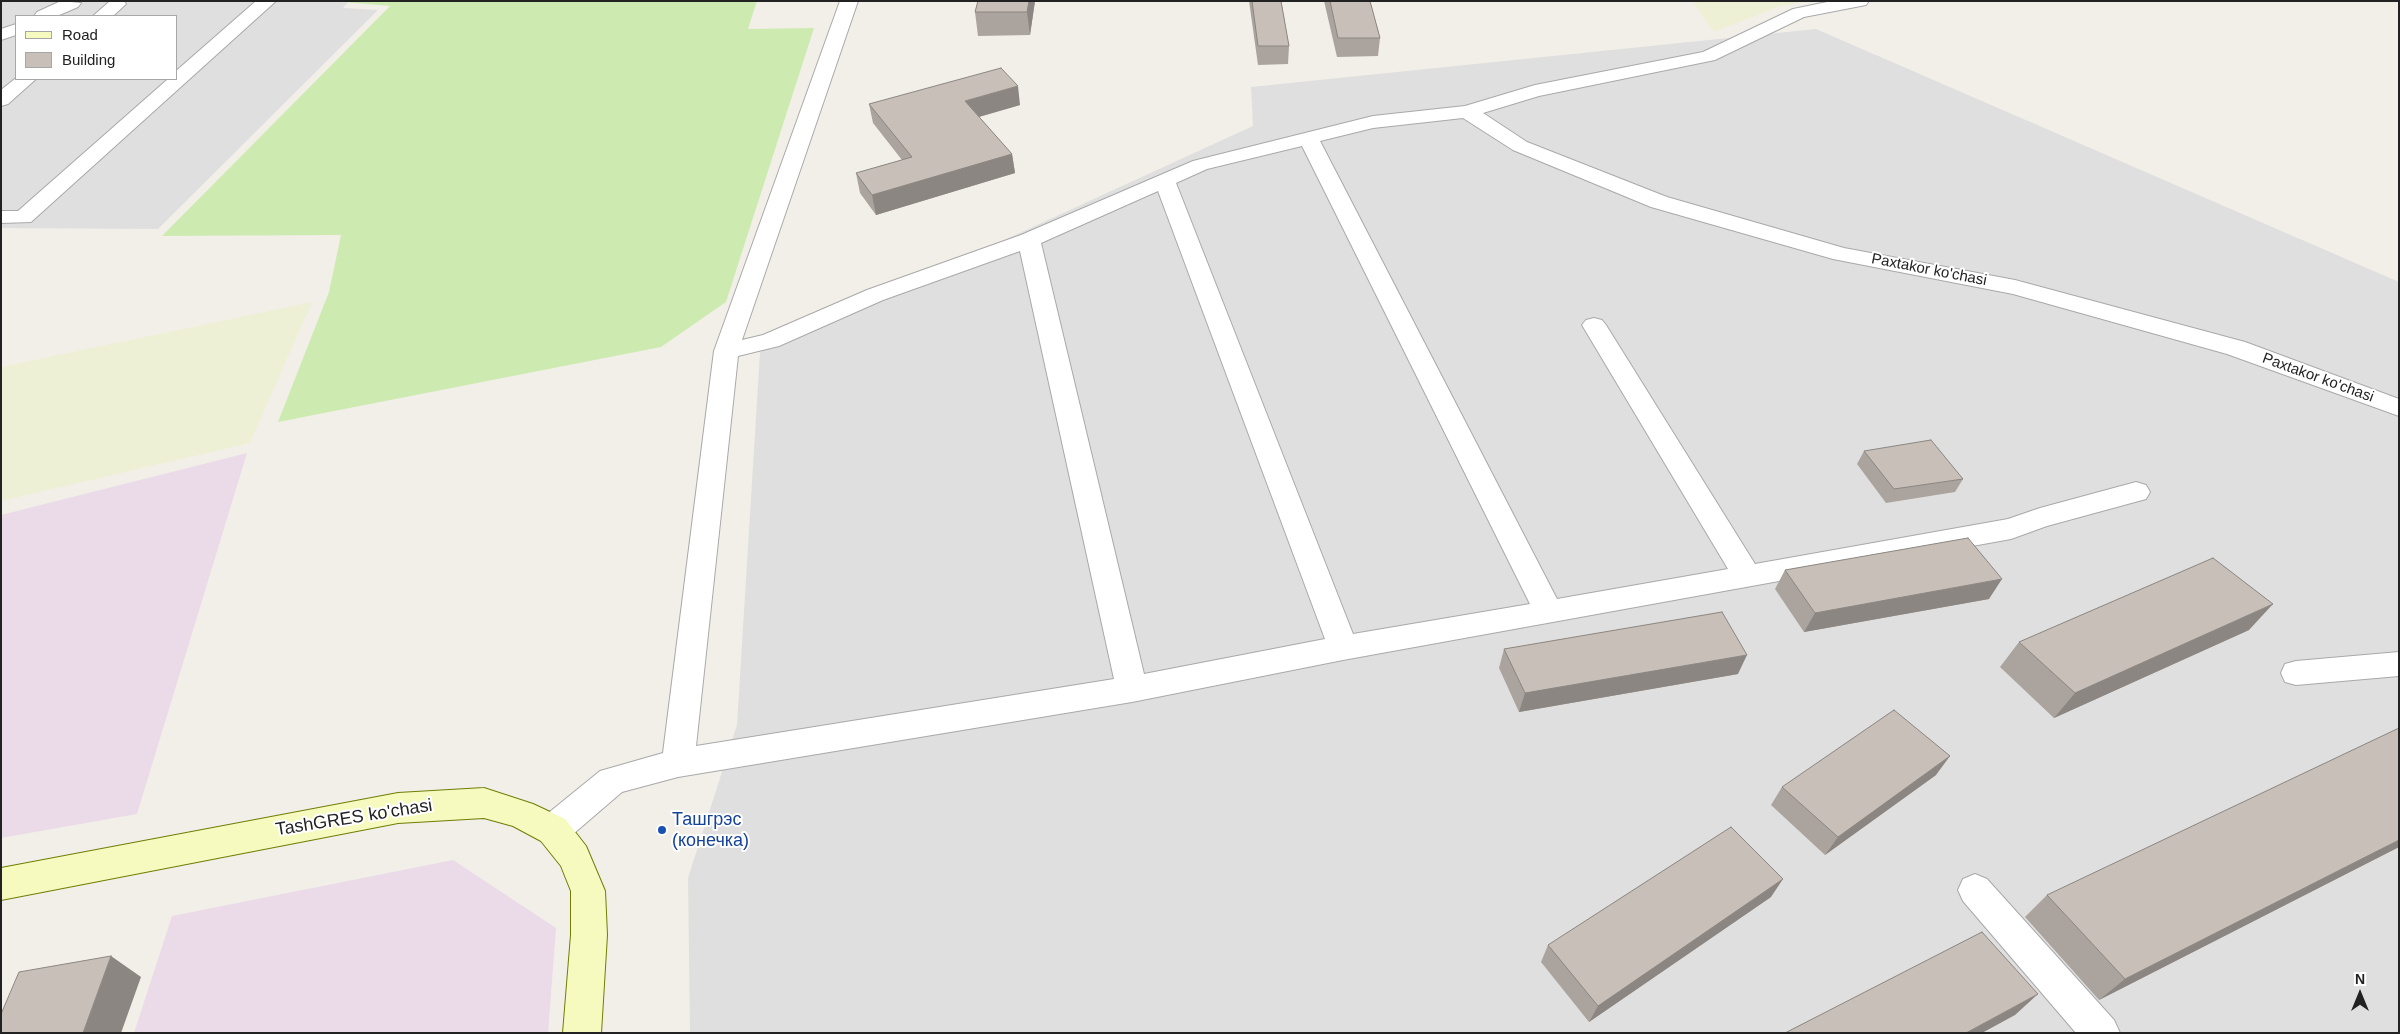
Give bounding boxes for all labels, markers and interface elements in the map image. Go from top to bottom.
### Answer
legend [15,15,178,80]
text: Road [62,26,98,43]
text: Building [62,51,115,68]
street label: Paxtakor ko'chasi [1870,250,1988,290]
street label: Paxtakor ko'chasi [2260,350,2376,406]
street label: TashGRES ko'chasi [274,795,434,841]
place label: Ташгрэс (конечка) [672,809,749,852]
marker: Ташгрэс (конечка) [656,824,668,836]
north arrow [2335,969,2385,1019]
text: N [2355,971,2365,987]

